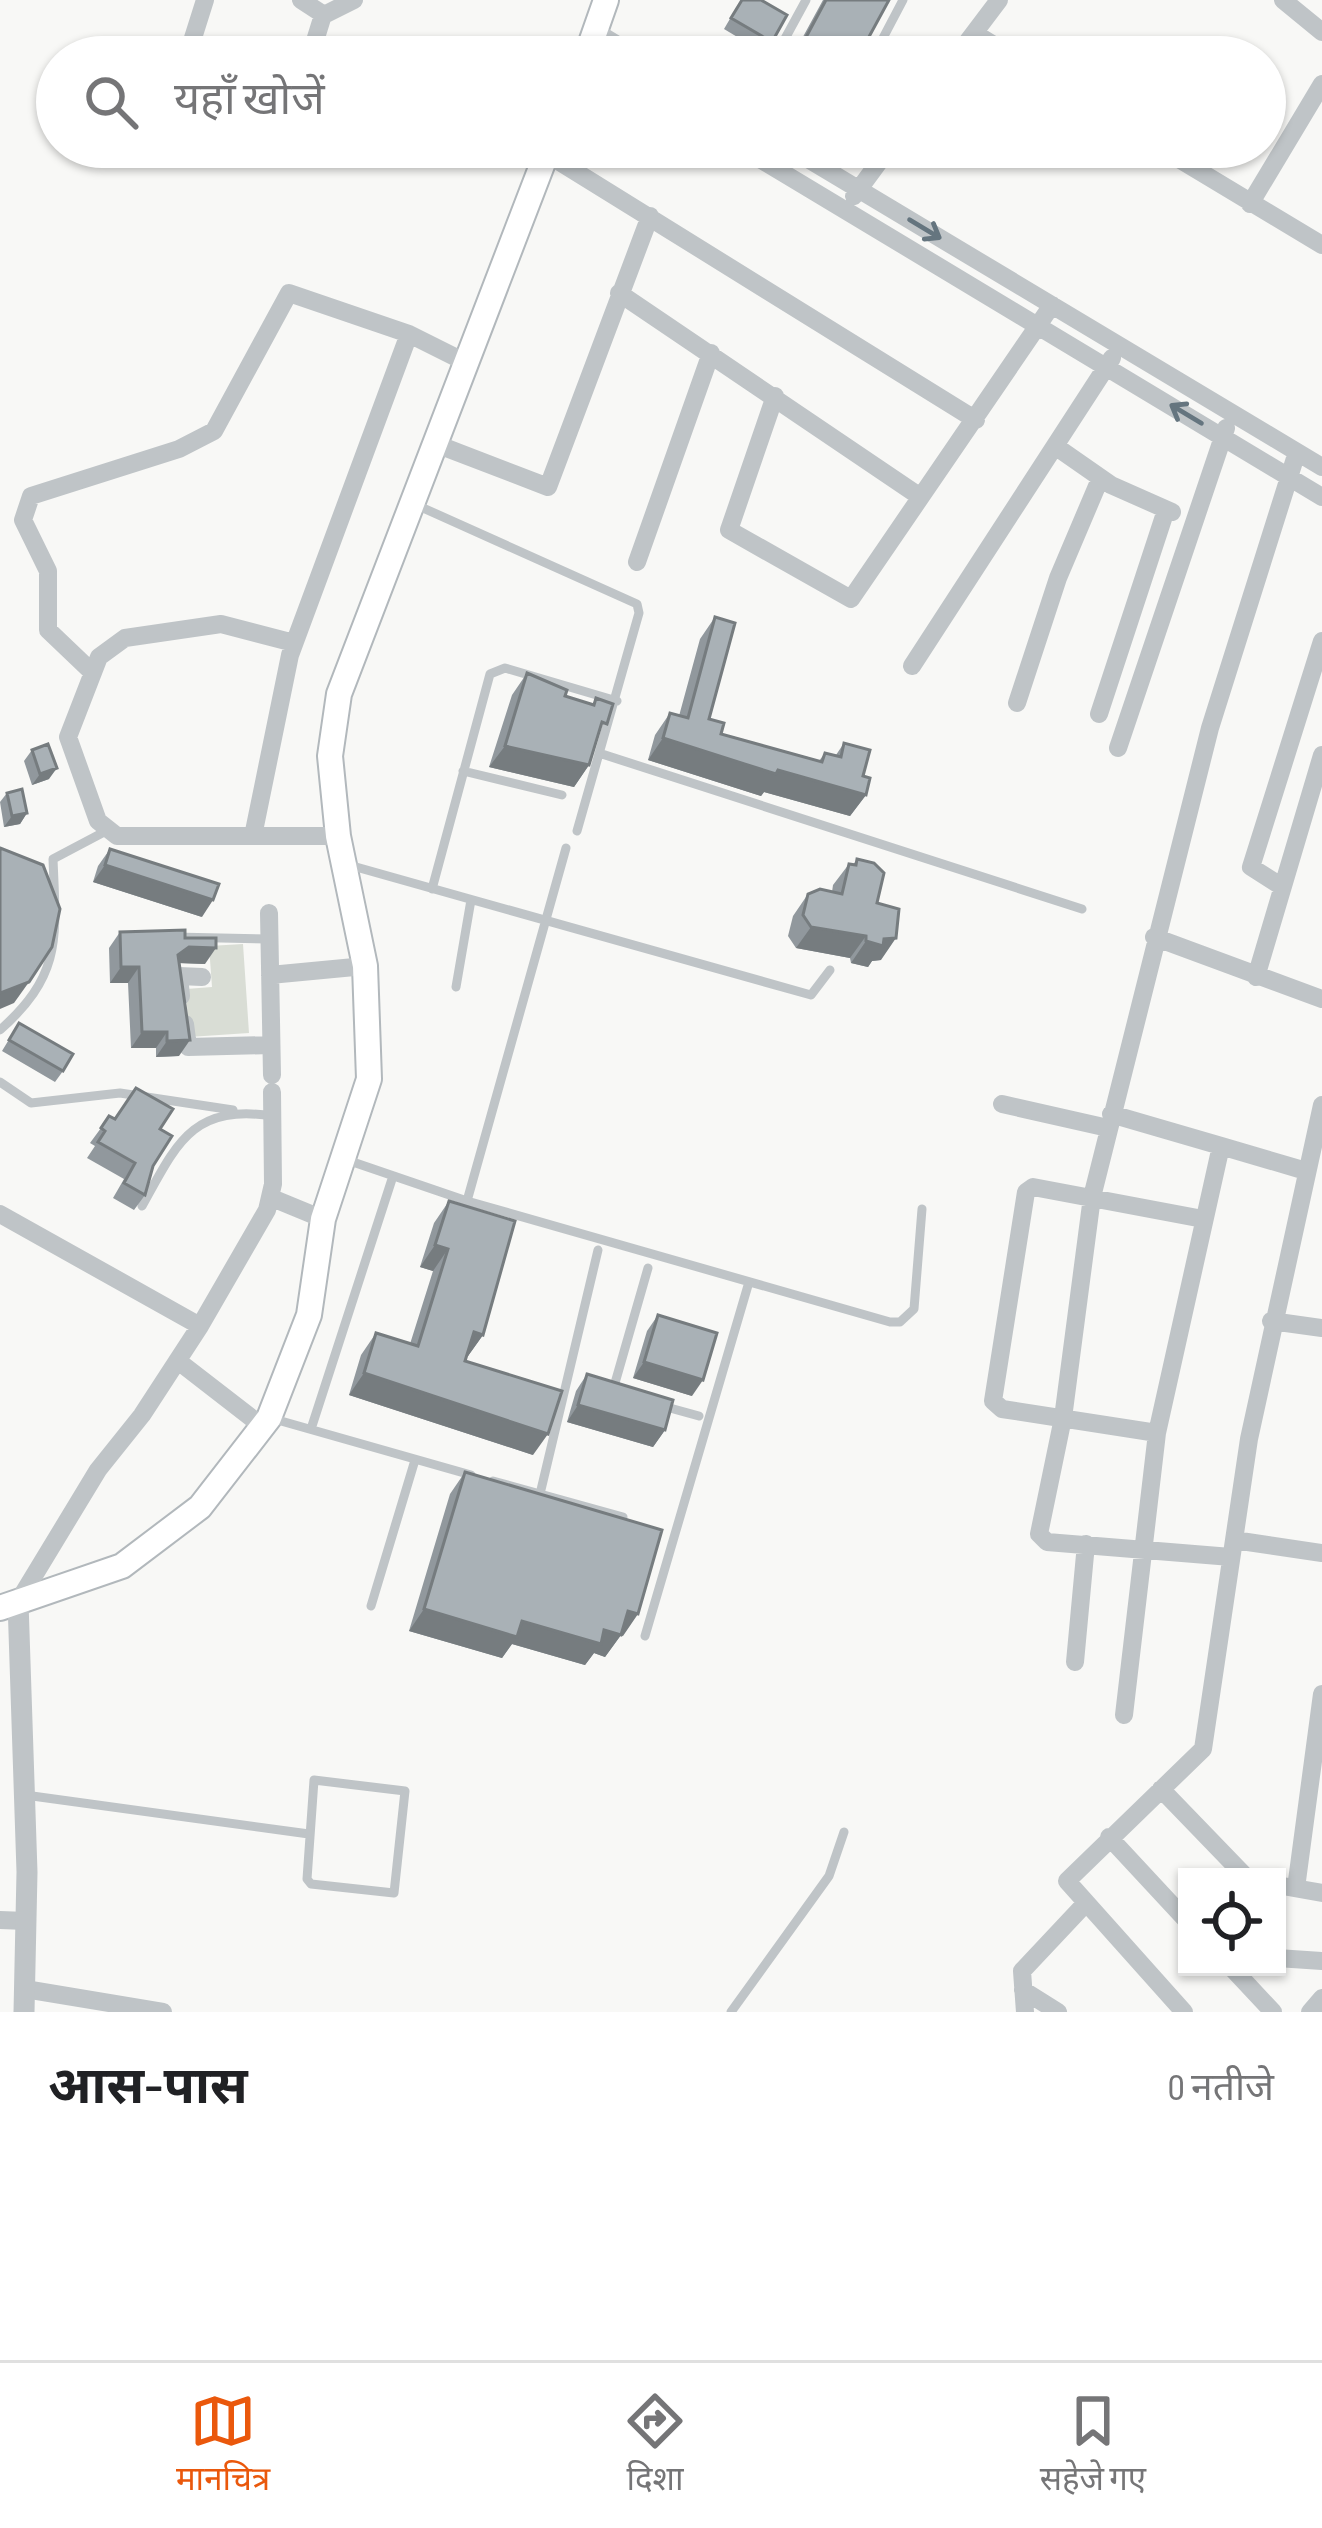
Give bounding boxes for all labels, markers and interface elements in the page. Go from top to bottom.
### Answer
search box [36,36,1286,168]
icon: search [78,69,144,135]
text: यहाँ खोजें [174,73,325,128]
one-way arrow [907,217,942,241]
one-way arrow [1170,402,1204,426]
map controls [1178,1868,1286,1976]
button: locate [1178,1868,1286,1976]
text: आस-पास [48,2057,248,2118]
text: 0 नतीजे [1167,2065,1274,2112]
tab: मानचित्र [176,2388,270,2503]
tab: दिशा [622,2388,688,2503]
tab: सहेजे गए [1040,2388,1146,2503]

